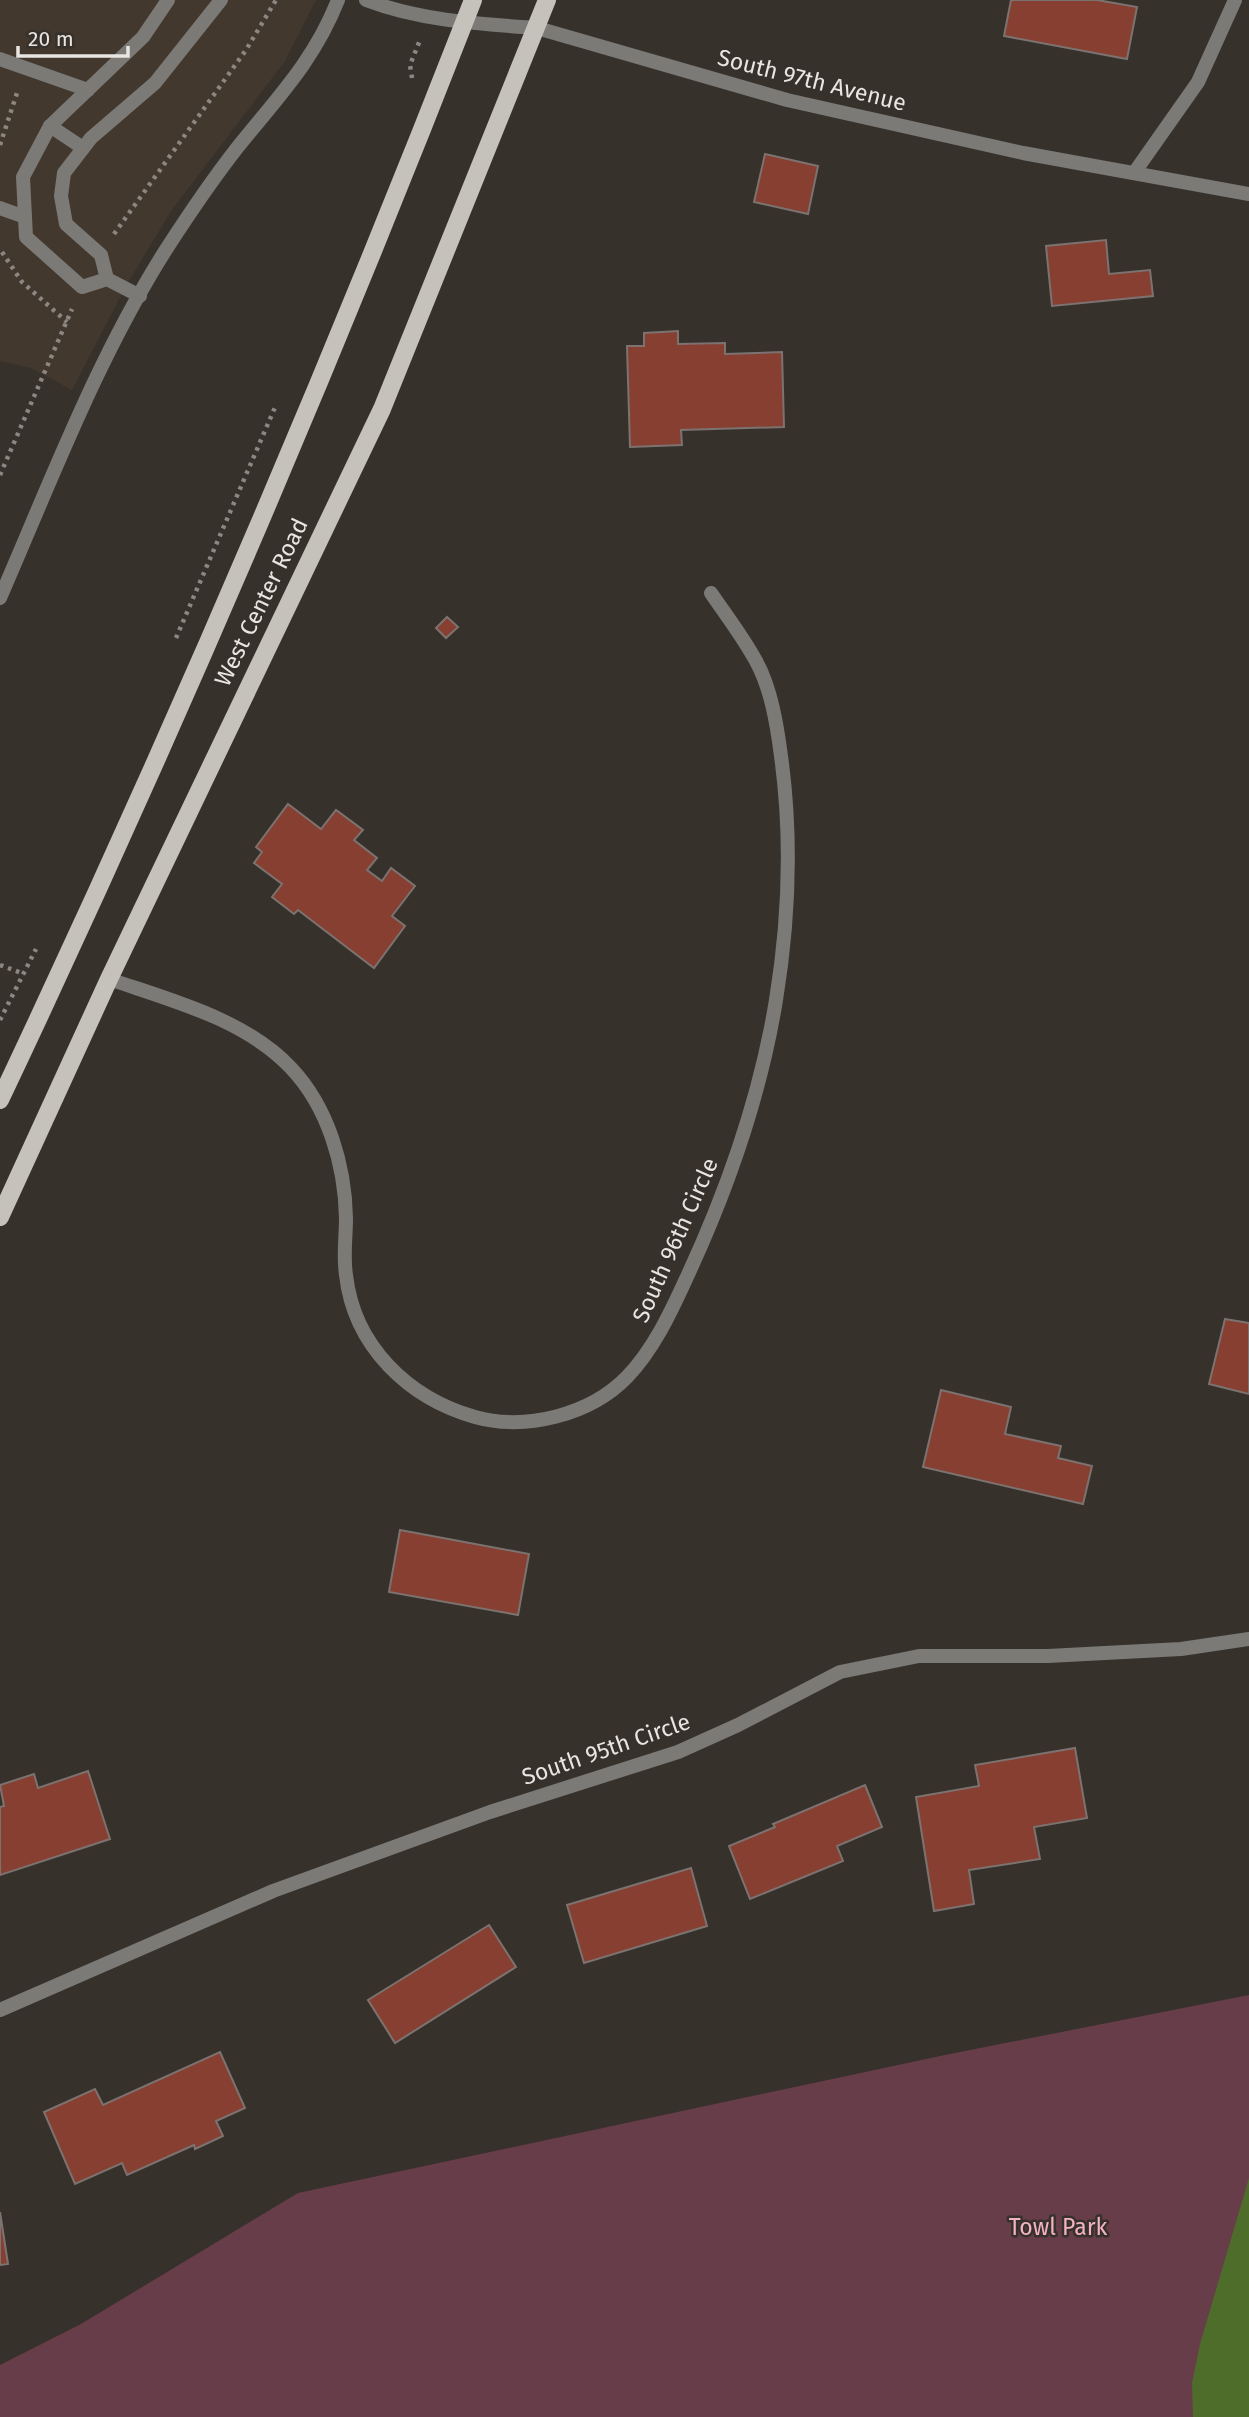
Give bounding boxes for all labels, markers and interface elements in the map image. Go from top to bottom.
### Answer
scale bar [18,14,128,58]
text: 20 m [28,26,74,52]
street label: South 97th Avenue [715,43,909,117]
street label: West Center Road [208,513,314,691]
street label: South 96th Circle [626,1153,724,1327]
street label: South 95th Circle [518,1707,694,1791]
park label: Towl Park [1009,2213,1108,2241]

